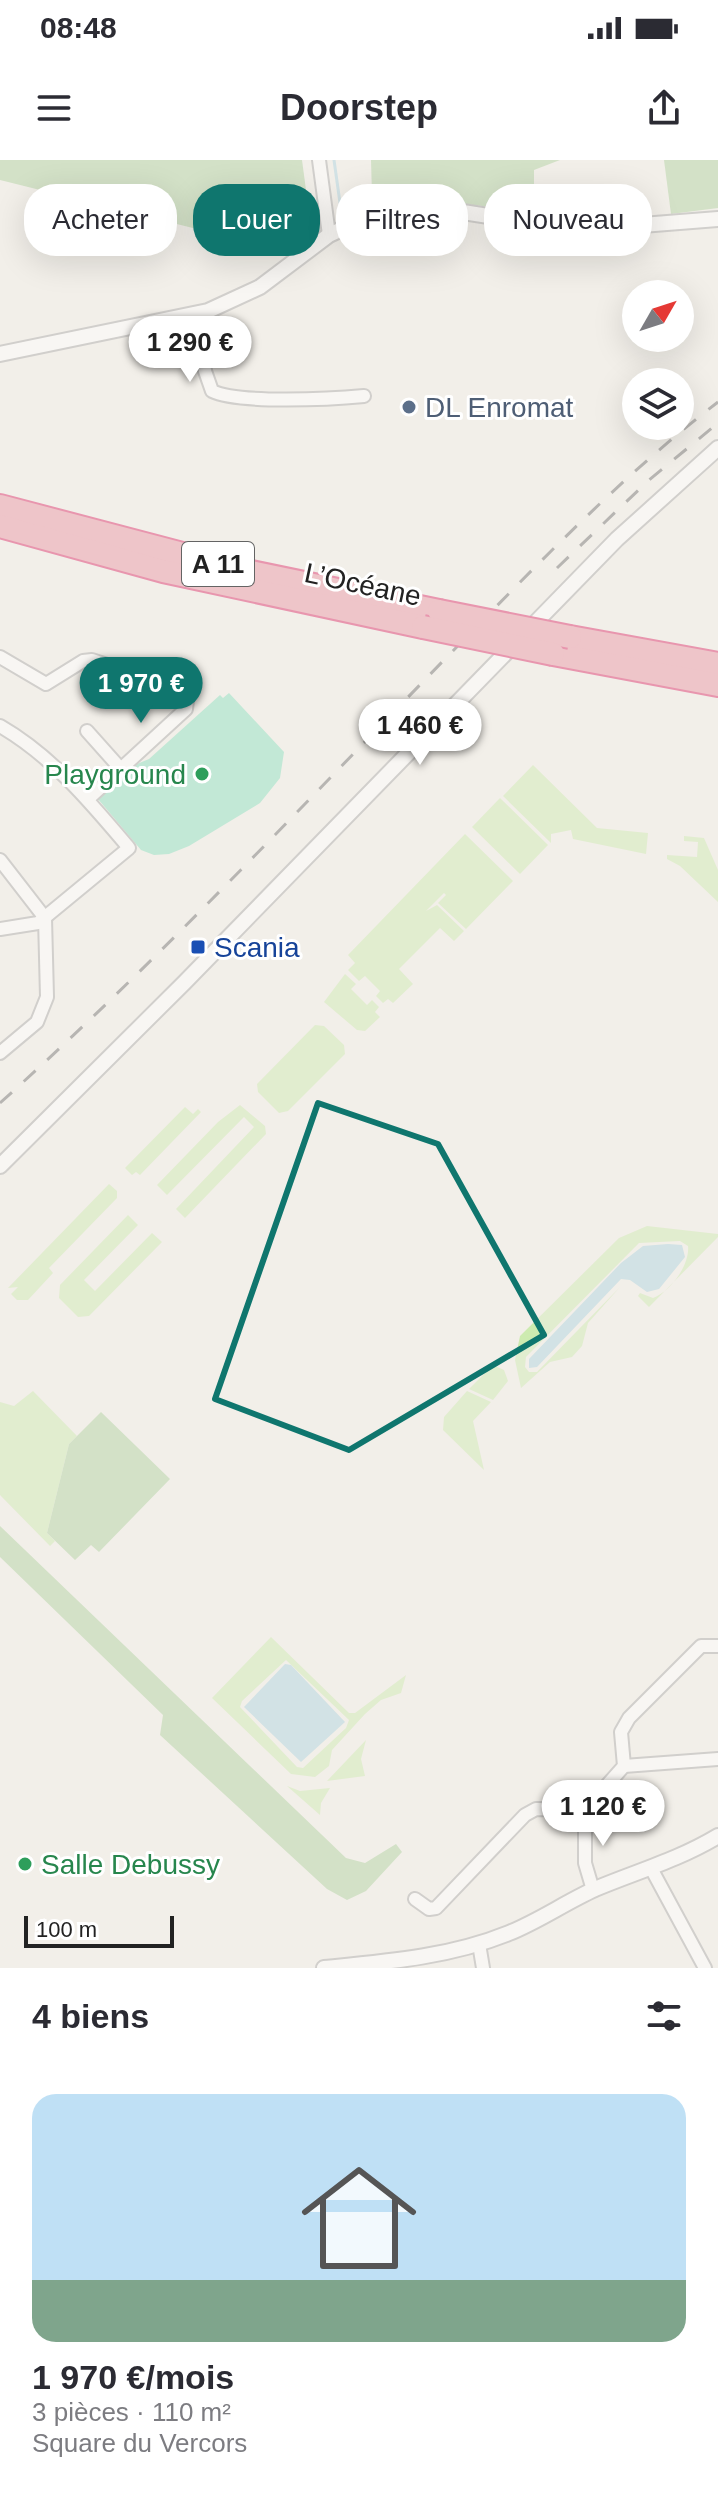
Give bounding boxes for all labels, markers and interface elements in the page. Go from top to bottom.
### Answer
text: 08:48 [40,11,117,44]
icon: menu [32,86,76,130]
icon: share [642,86,686,130]
text: Doorstep [280,87,438,128]
chip: Acheter [24,184,177,256]
chip: Louer [193,184,320,256]
chip: Filtres [336,184,468,256]
chip: Nouveau [484,184,652,256]
north arrow [622,280,694,352]
map controls [622,280,694,440]
pin: 1 290 € [116,316,264,384]
text: 1 290 € [147,327,233,357]
button: layers [622,368,694,440]
place label: DL Enromat [425,392,574,423]
marker: DL Enromat [400,398,418,416]
road number: A 11 [182,542,254,586]
street label: L’Océane [302,557,424,612]
pin: 1 970 € [67,657,215,725]
text: 1 970 € [98,668,184,698]
pin: 1 460 € [346,699,494,767]
text: 1 460 € [377,710,463,740]
place label: Playground [44,759,186,790]
marker: Playground [193,765,211,783]
place label: Scania [214,932,300,963]
marker: Scania [189,938,207,956]
pin: 1 120 € [529,1780,677,1848]
text: 1 120 € [560,1791,646,1821]
place label: Salle Debussy [41,1849,220,1880]
marker: Salle Debussy [16,1855,34,1873]
scale bar [24,1912,174,1948]
text: 100 m [36,1917,97,1942]
icon: filters [642,1994,686,2038]
text: 4 biens [32,1997,149,2035]
icon: home [287,2146,431,2290]
text: 1 970 €/mois [32,2358,234,2396]
text: 3 pièces · 110 m² [32,2397,231,2427]
text: Square du Vercors [32,2428,247,2458]

